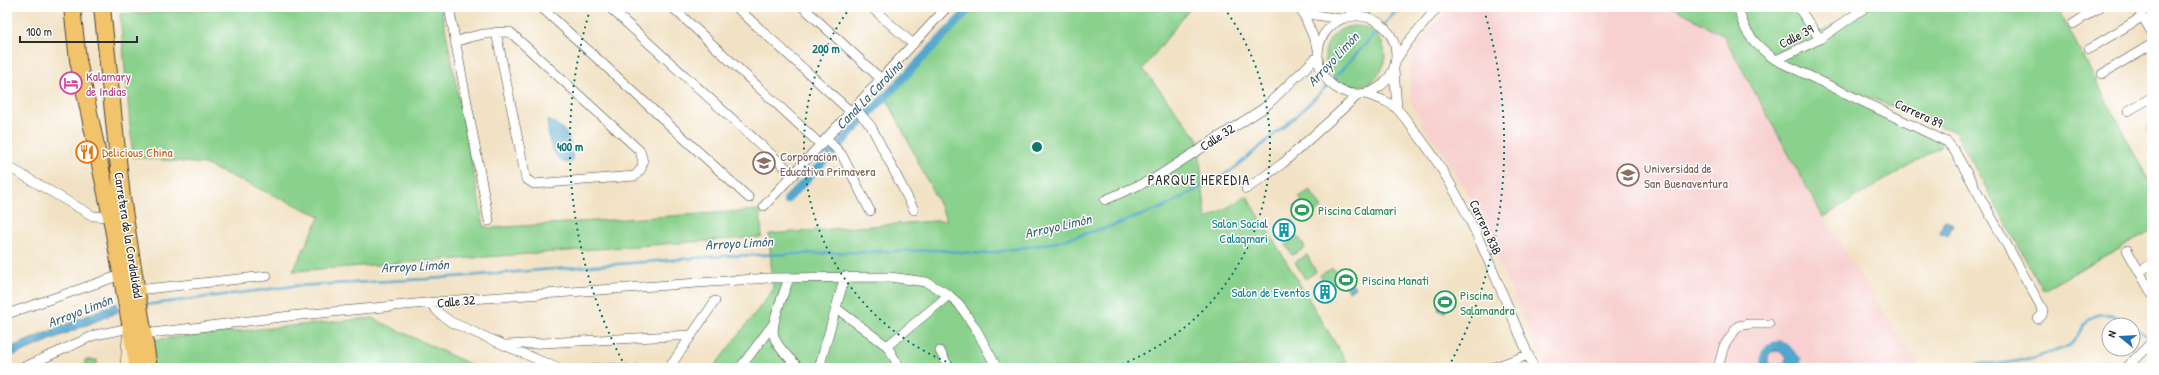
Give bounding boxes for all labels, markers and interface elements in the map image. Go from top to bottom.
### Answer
scale bar [20,18,137,44]
street label: Calle 39 [1776,20,1817,52]
text: 100 m [26,23,52,40]
water label: Arroyo Limón [1303,26,1365,91]
text: 200 m [812,40,840,57]
water label: Canal La Carolina [831,55,907,133]
place label: Kalamary de Indias [86,67,131,100]
hotel icon: Kalamary de Indias [58,70,84,96]
street label: Carrera 89 [1892,94,1946,132]
street label: Calle 32 [1196,119,1238,155]
text: 400 m [557,138,583,155]
restaurant icon: Delicious China [74,139,100,165]
centre of rings [1030,140,1044,154]
place label: Delicious China [102,143,173,161]
place label: Corporación Educativa Primavera [780,147,875,180]
school or university icon: Corporación Educativa Primavera [751,150,777,176]
place label: Universidad de San Buenaventura [1644,159,1728,192]
school or university icon: Universidad de San Buenaventura [1615,162,1641,188]
district label: PARQUE HEREDIA [1148,170,1250,189]
street label: Carretera de la Cordialidad [110,171,148,299]
sports icon: Piscina Calamari [1289,197,1315,223]
street label: Carrera 83B [1465,197,1507,258]
place label: Piscina Calamari [1318,201,1397,219]
water label: Arroyo Limón [1023,208,1095,243]
place label: Salon Social Calaqmari [1212,214,1269,247]
building icon: Salon Social Calaqmari [1271,217,1297,243]
water label: Arroyo Limón [705,231,775,255]
water label: Arroyo Limón [381,254,451,278]
sports icon: Piscina Manati [1333,267,1359,293]
place label: Piscina Manati [1362,271,1429,289]
building icon: Salon de Eventos [1312,279,1338,305]
place label: Salon de Eventos [1231,283,1310,301]
place label: Piscina Salamandra [1460,286,1515,319]
water label: Arroyo Limón [45,289,117,332]
sports icon: Piscina Salamandra [1432,289,1458,315]
street label: Calle 32 [436,290,476,312]
north arrow [2101,317,2141,357]
text: N [2104,329,2119,339]

